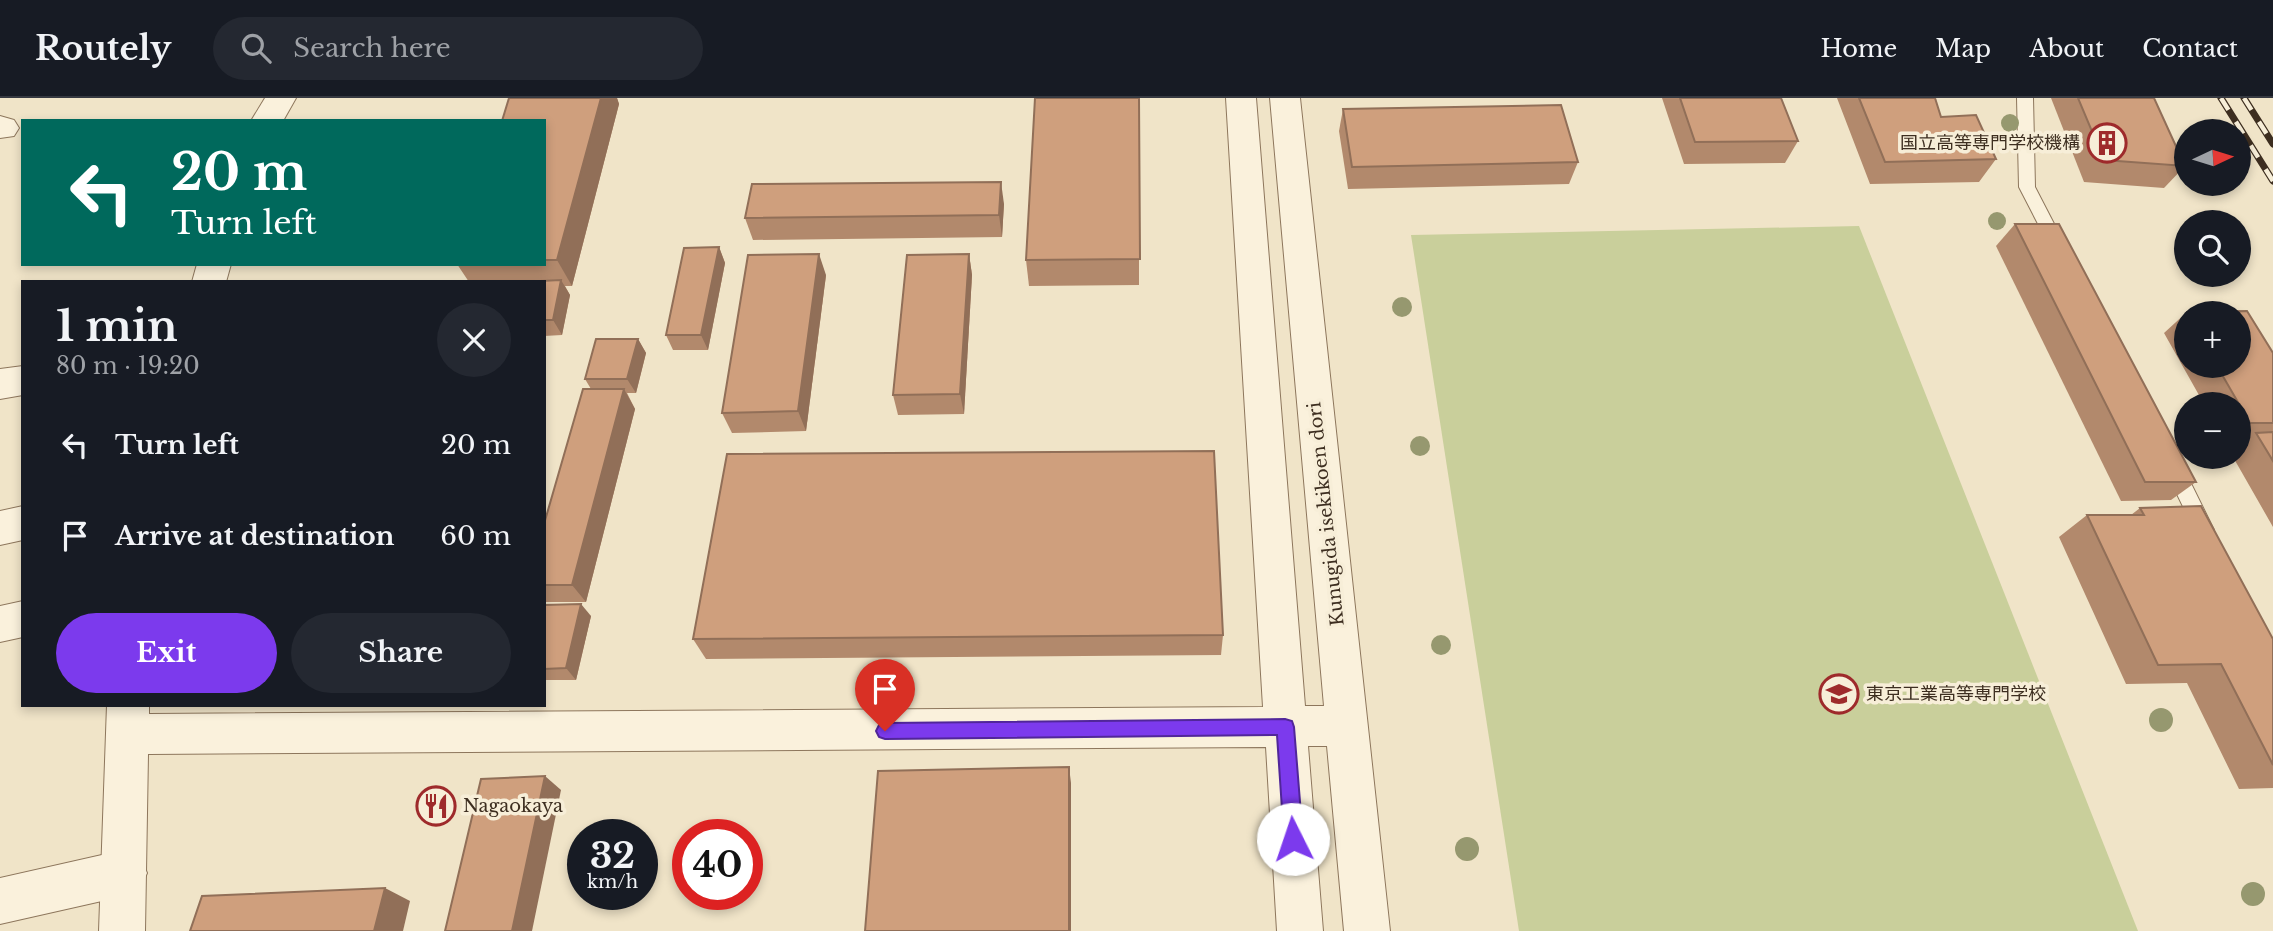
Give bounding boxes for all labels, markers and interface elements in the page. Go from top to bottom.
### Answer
search box [213,17,703,80]
text: Routely [35,28,171,69]
icon: search [237,29,275,67]
text: Search here [293,32,451,64]
text: Home [1821,34,1897,63]
text: Map [1935,34,1991,63]
text: About [2029,34,2104,63]
text: Contact [2142,34,2238,63]
north arrow [2174,119,2250,196]
map controls [2174,119,2251,469]
building icon: 国立高等専門学校機構 [2086,122,2128,164]
place label: 国立高等専門学校機構 [1900,132,2080,154]
text: 20 m [171,142,307,203]
icon: left [56,147,147,238]
text: Turn left [171,203,317,243]
button: search [2174,210,2251,287]
text: 1 min [56,300,178,352]
button: + [2174,301,2251,378]
button: close [437,303,511,377]
text: 80 m · 19:20 [56,352,200,380]
button: − [2174,392,2251,469]
street label: Kunugida isekikoen dori [1303,401,1349,627]
icon: left [56,426,94,464]
text: Turn left [115,429,239,461]
text: 20 m [441,429,511,461]
icon: arrive [56,517,94,555]
text: Arrive at destination [115,520,395,552]
text: 60 m [440,520,511,552]
button: Exit [56,613,277,693]
button: Share [291,613,511,693]
pin [855,659,915,731]
icon: arrive [866,670,904,708]
school or university icon: 東京工業高等専門学校 [1818,673,1860,715]
place label: 東京工業高等専門学校 [1866,683,2046,705]
restaurant icon: Nagaokaya [415,785,457,827]
place label: Nagaokaya [463,795,563,817]
position arrow [1256,802,1330,876]
speed limit sign: 40 [672,819,763,910]
text: 32 [590,834,635,877]
text: km/h [587,871,638,893]

